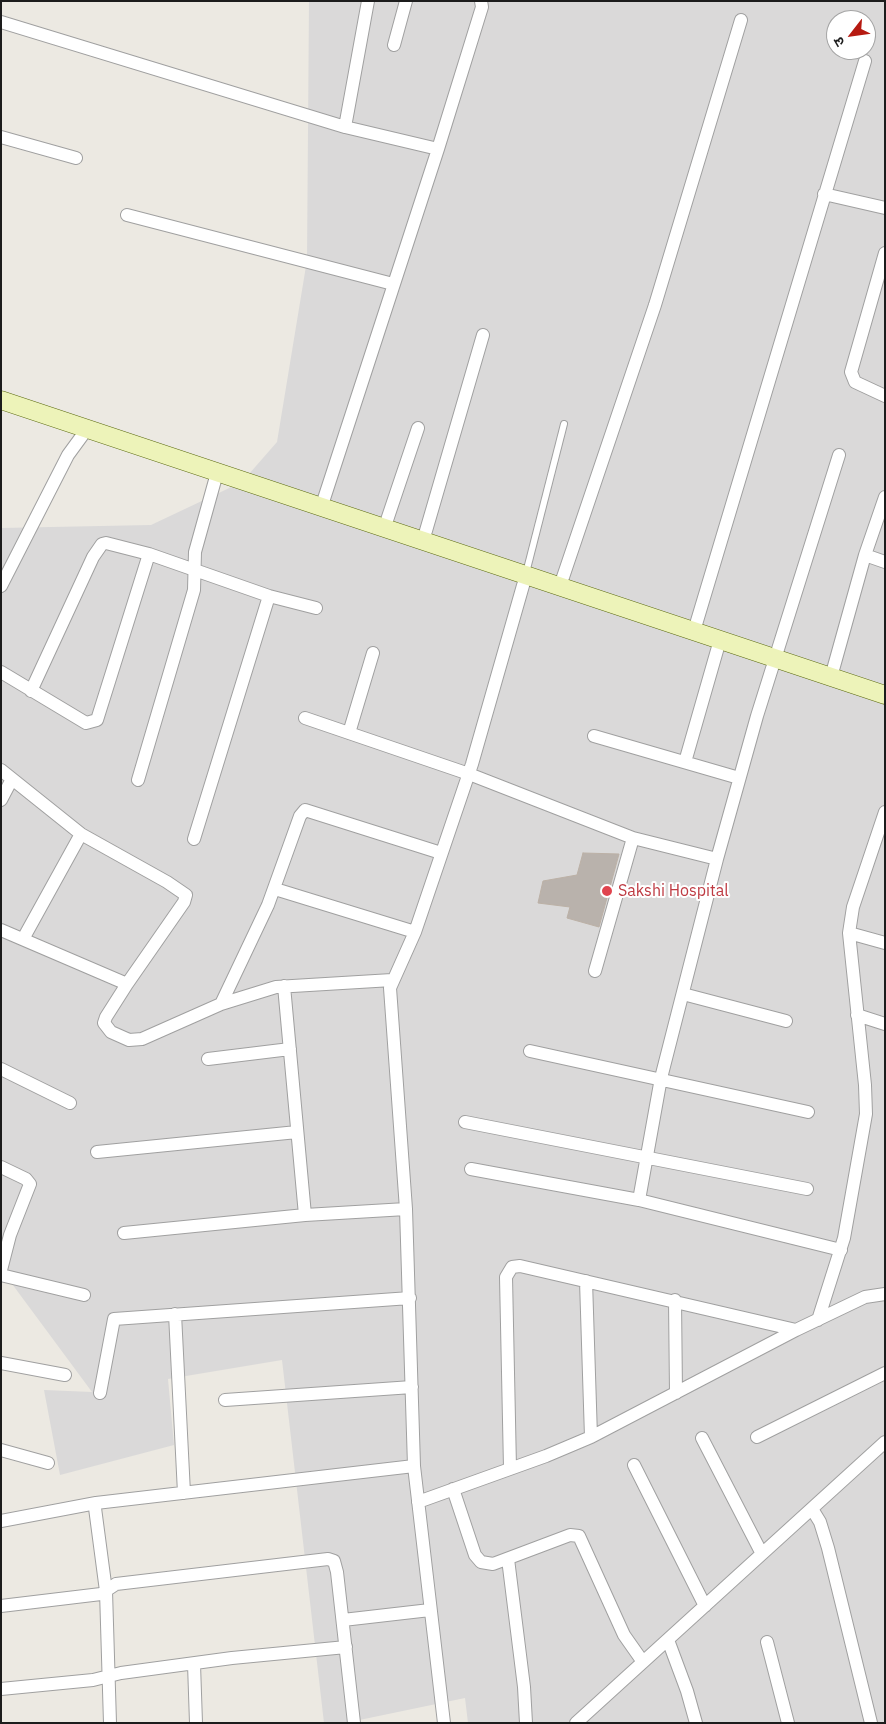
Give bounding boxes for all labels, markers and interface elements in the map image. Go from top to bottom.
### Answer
north arrow [826,10,876,60]
text: उ [829,34,849,50]
place label: Sakshi Hospital [618,881,729,901]
marker: Sakshi Hospital [600,884,614,898]

